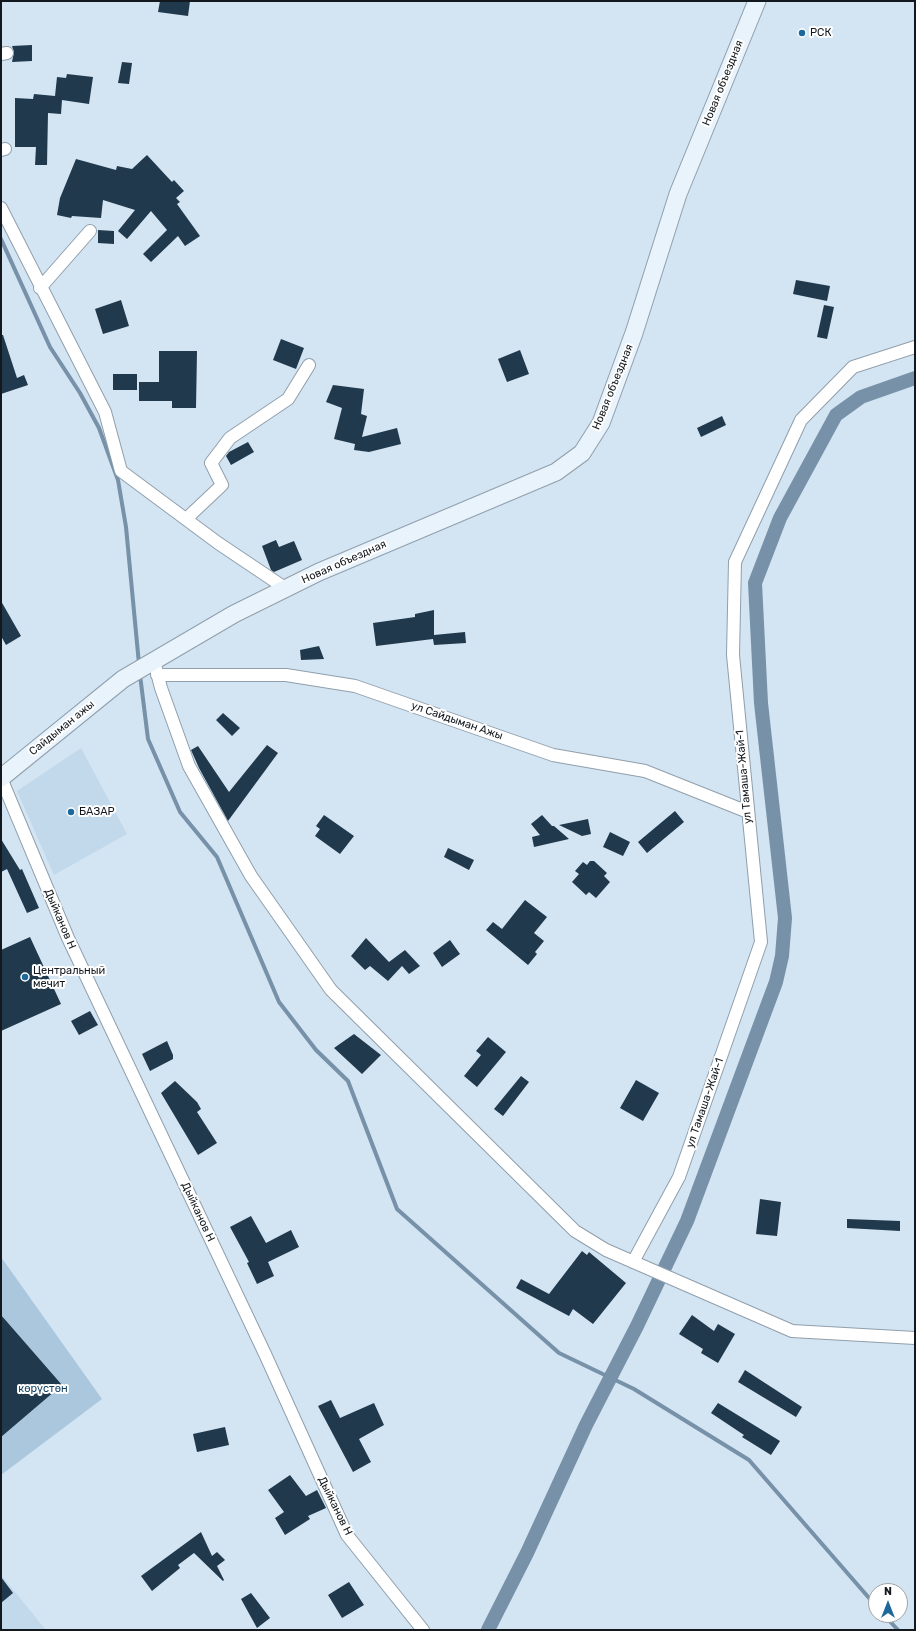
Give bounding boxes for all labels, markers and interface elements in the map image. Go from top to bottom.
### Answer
place label: РСК [810,26,831,40]
marker: РСК [797,28,807,38]
street label: Новая объездная [700,38,746,128]
street label: Новая объездная [590,342,636,432]
street label: Новая объездная [300,537,388,587]
street label: Сайдыман ажы [27,698,97,758]
street label: ул Сайдыман Ажы [409,699,505,743]
street label: ул Тамаша-Жай-1 [733,730,755,824]
place label: БАЗАР [79,805,115,819]
marker: БАЗАР [66,807,76,817]
street label: Дыйканов Н [41,887,79,951]
place label: Центральный мечит [33,964,105,990]
marker: Центральный мечит [20,972,30,982]
street label: ул Тамаша-Жай-1 [683,1056,727,1150]
street label: Дыйканов Н [178,1180,218,1244]
park label: көрүстөн [18,1382,68,1396]
street label: Дыйканов Н [315,1474,355,1538]
north arrow [868,1583,908,1623]
text: N [884,1585,892,1598]

